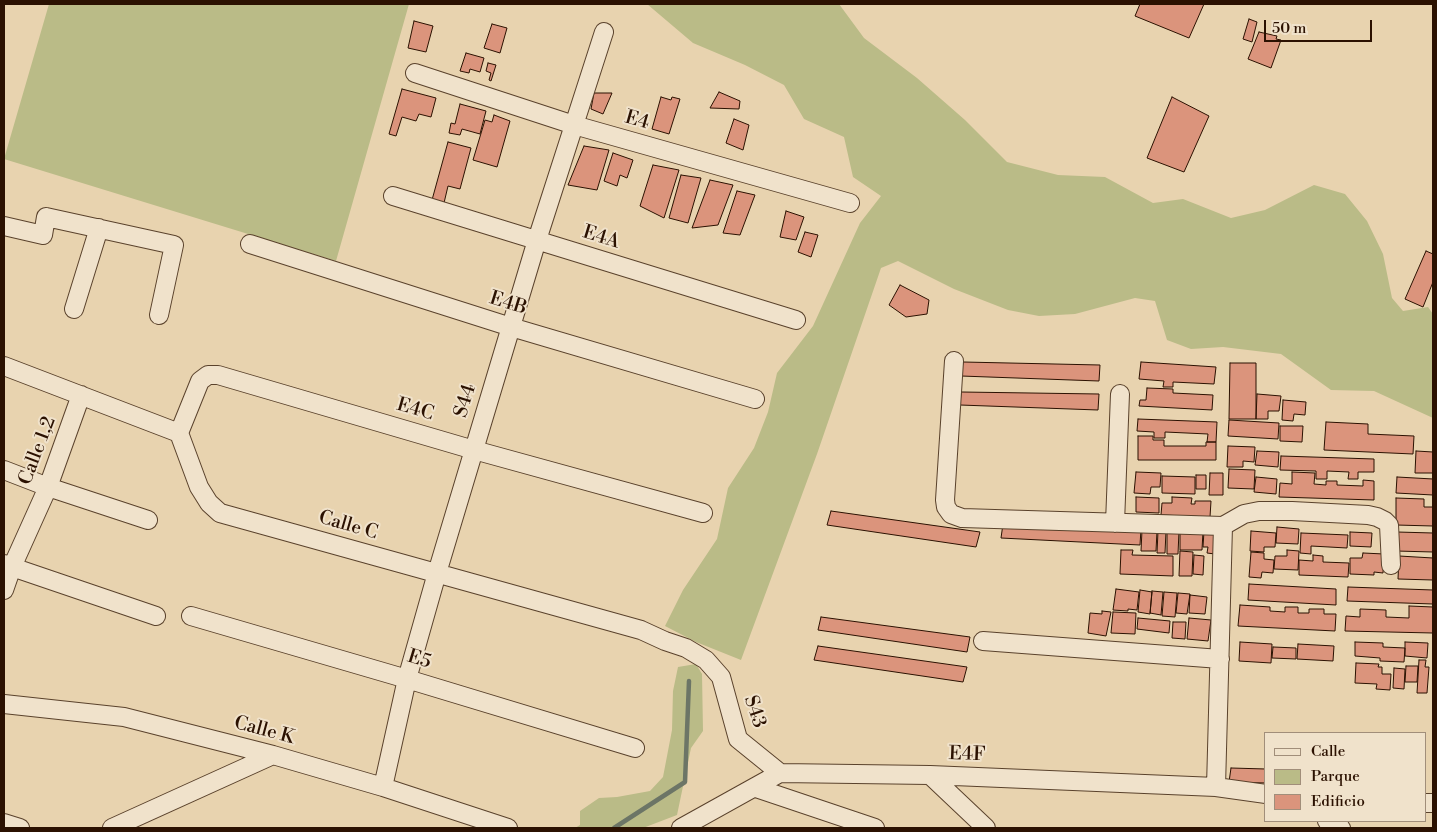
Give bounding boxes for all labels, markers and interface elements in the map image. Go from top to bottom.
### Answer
scale bar [1267,10,1374,42]
text: 50 m [1272,19,1306,38]
street label: E4 [622,107,652,135]
street label: E4A [580,222,622,254]
street label: E4B [487,288,529,320]
street label: S44 [450,381,482,421]
street label: E4C [394,394,436,426]
street label: Calle 1,2 [15,414,61,488]
street label: Calle C [316,507,380,545]
street label: E5 [404,646,434,674]
street label: S43 [738,693,770,731]
street label: Calle K [231,712,297,750]
legend [1264,732,1427,822]
text: Calle [1311,742,1345,761]
street label: E4F [948,743,986,767]
text: Parque [1311,767,1360,786]
text: Edificio [1311,792,1365,811]

